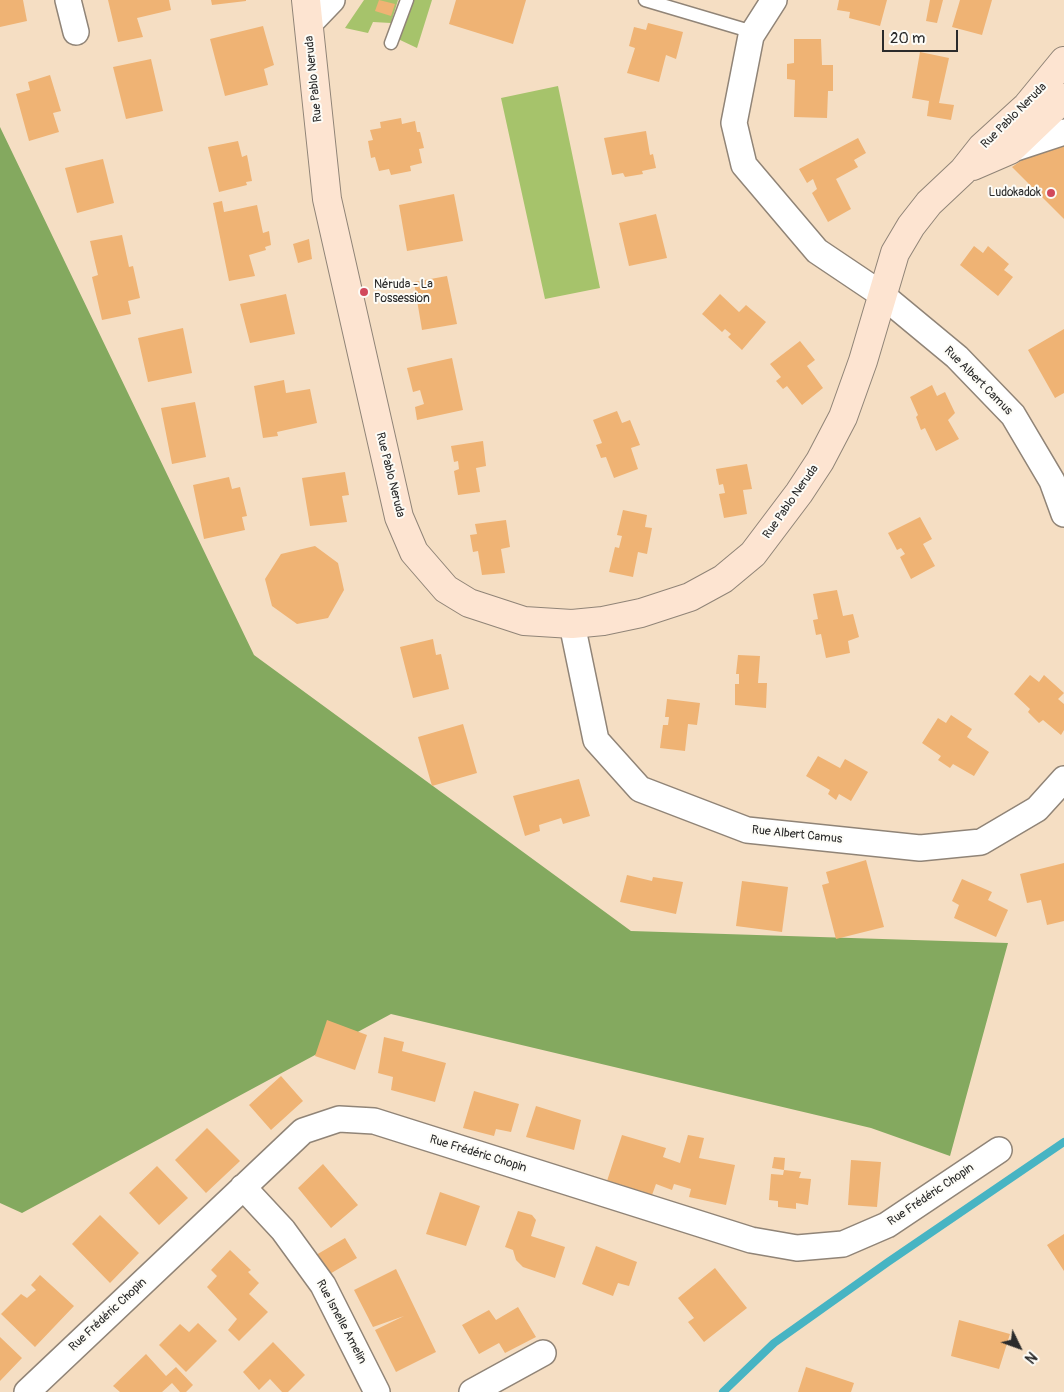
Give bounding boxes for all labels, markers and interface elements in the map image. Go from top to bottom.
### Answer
scale bar [884,20,960,52]
text: 20 m [890,29,925,48]
street label: Rue Pablo Neruda [302,35,326,123]
street label: Rue Pablo Neruda [978,80,1050,152]
place label: Ludokadok [988,186,1041,200]
marker: Ludokadok [1045,187,1057,199]
place label: Néruda - La Possession [374,278,433,306]
marker: Néruda - La Possession [358,286,370,298]
street label: Rue Albert Camus [941,344,1015,418]
street label: Rue Pablo Neruda [373,431,407,519]
street label: Rue Pablo Neruda [760,462,822,542]
street label: Rue Albert Camus [751,823,843,847]
street label: Rue Frédéric Chopin [428,1132,528,1176]
street label: Rue Frédéric Chopin [885,1161,977,1229]
street label: Rue Frédéric Chopin [66,1275,150,1355]
street label: Rue Isnelle Amelin [313,1278,369,1366]
north arrow [994,1322,1044,1372]
text: N [1021,1348,1040,1367]

